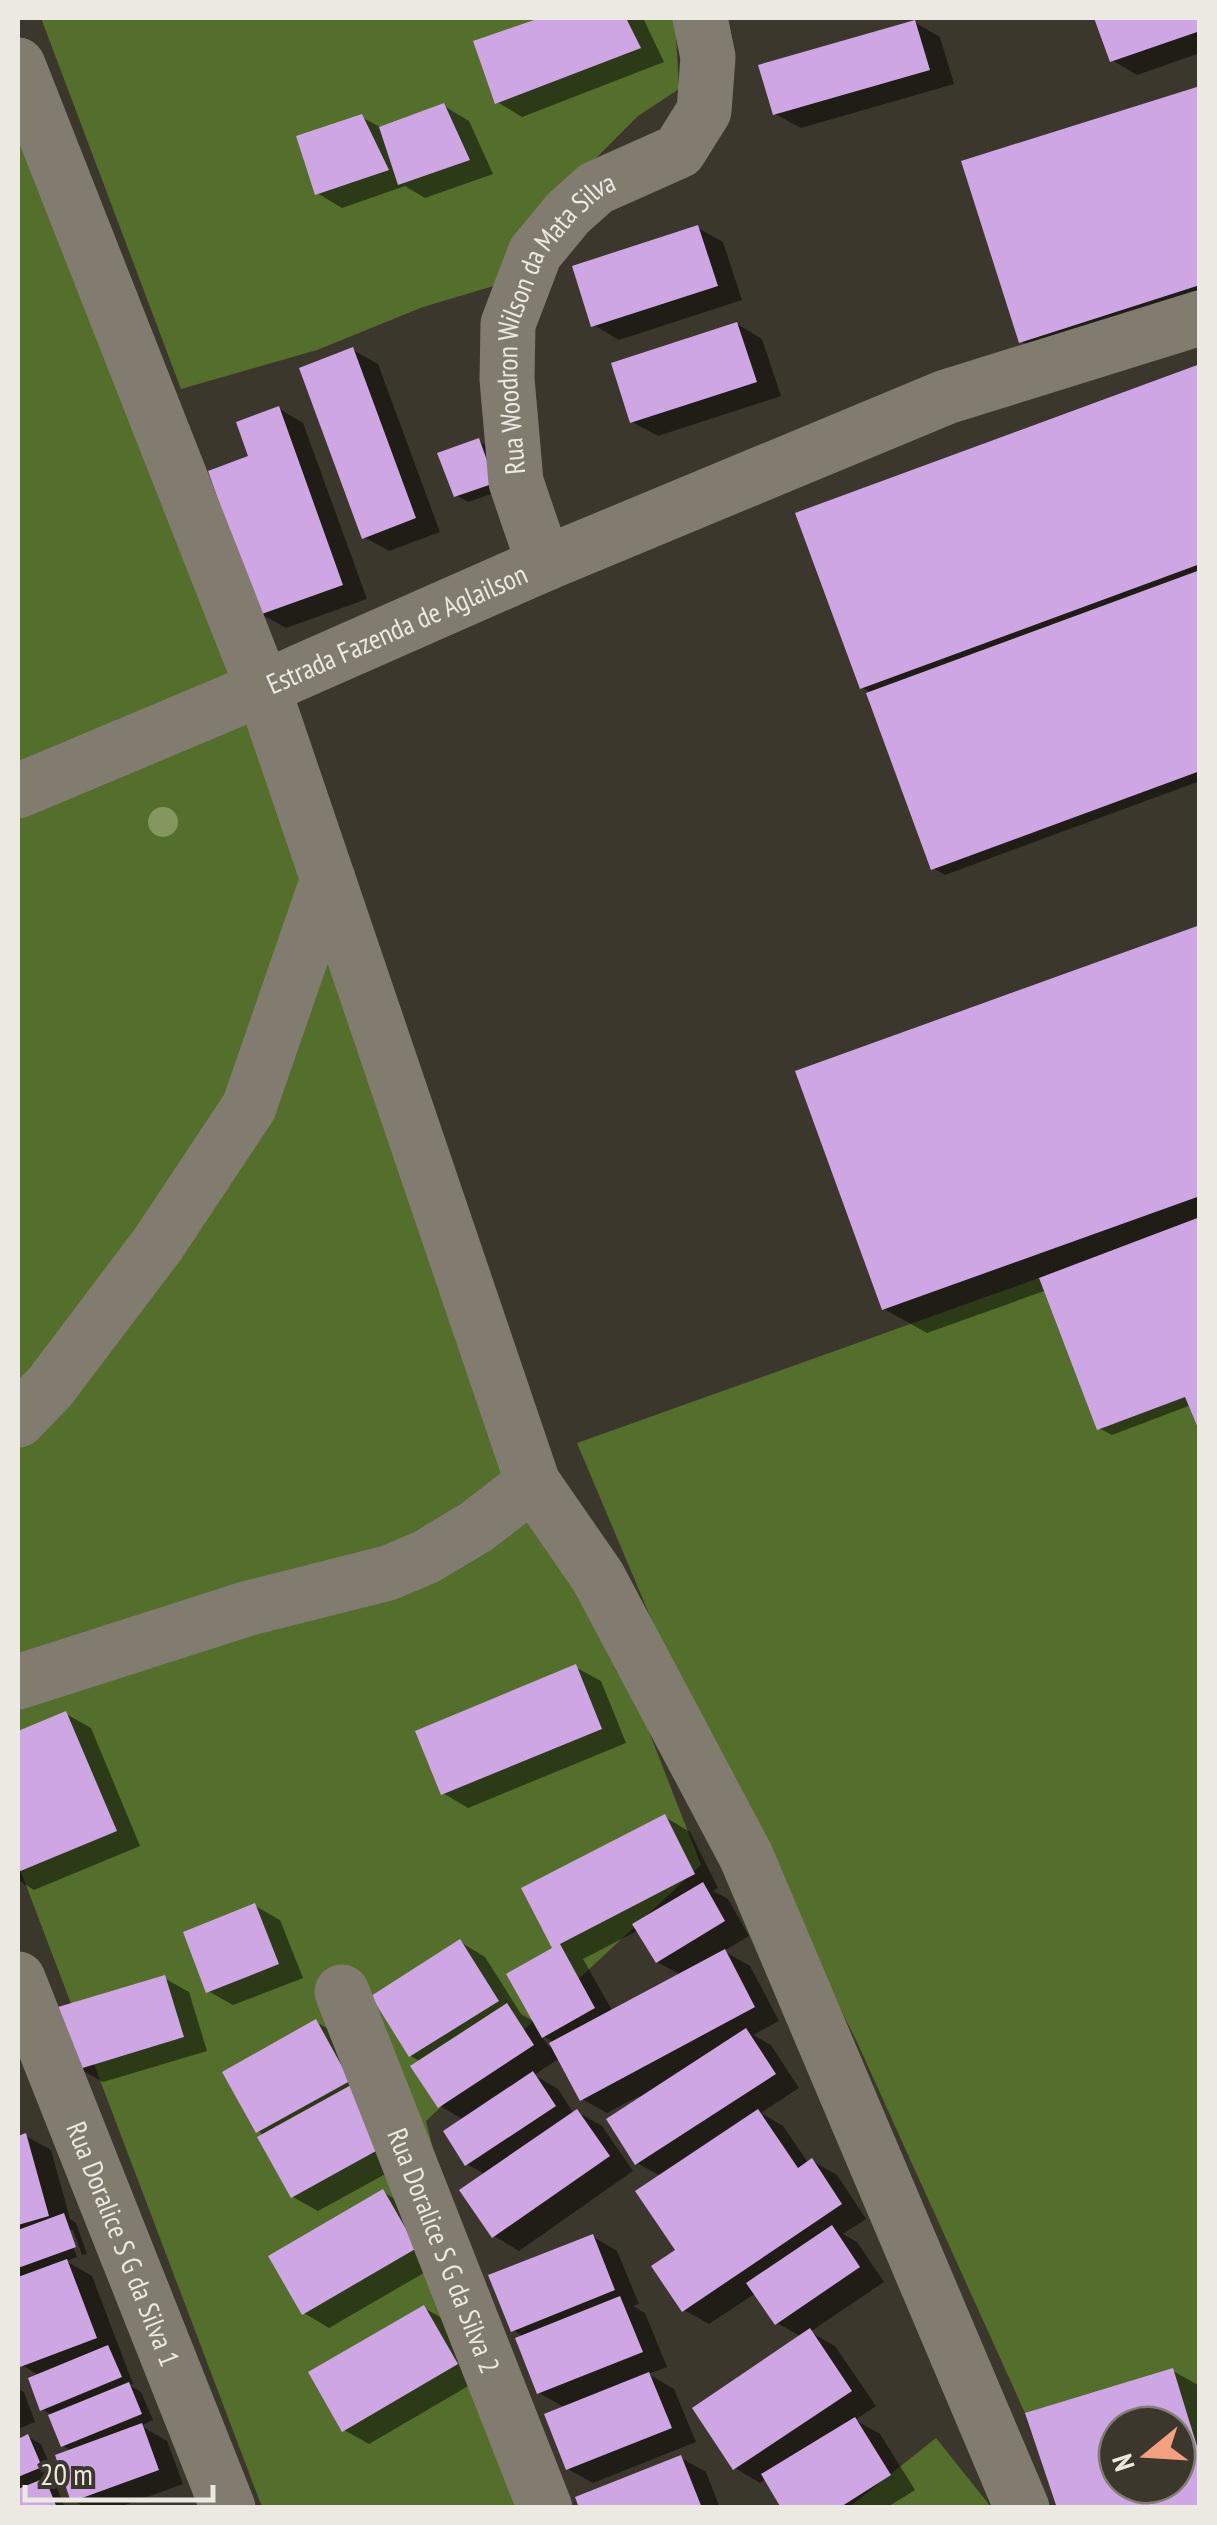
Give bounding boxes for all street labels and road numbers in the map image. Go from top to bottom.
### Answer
street label: Rua Woodron Wilson da Mata Silva [488,163,621,476]
street label: Estrada Fazenda de Aglailson [260,555,533,702]
street label: Rua Doralice S G da Silva 1 [58,2116,189,2371]
street label: Rua Doralice S G da Silva 2 [379,2123,509,2378]

